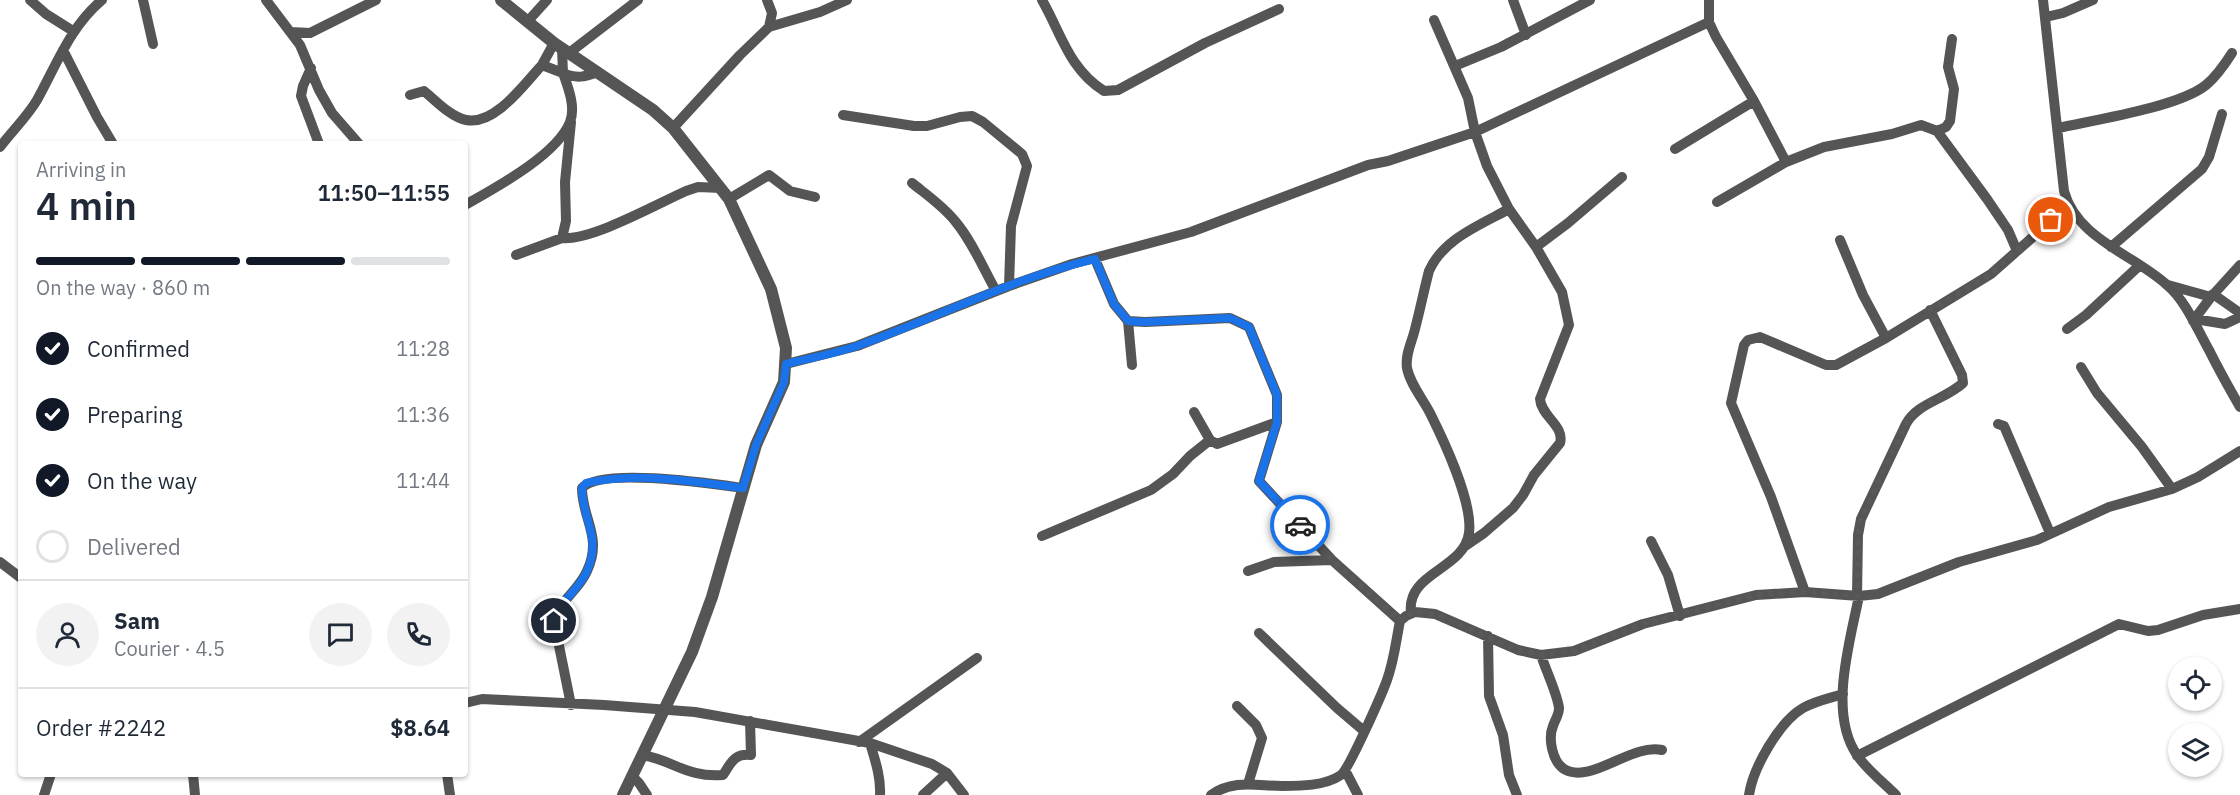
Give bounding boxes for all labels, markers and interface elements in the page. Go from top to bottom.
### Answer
text: Arriving in [36,156,126,183]
text: 11:50–11:55 [317,178,450,207]
text: 4 min [36,180,137,231]
pin [2025,194,2076,245]
icon: bag [2034,203,2067,236]
text: On the way · 860 m [36,274,210,301]
icon: check [36,332,69,365]
text: Confirmed [87,334,190,363]
text: 11:28 [396,335,450,362]
icon: check [36,398,69,431]
text: Preparing [87,400,182,429]
text: 11:36 [396,401,450,428]
icon: check [36,464,69,497]
text: On the way [87,466,197,495]
text: 11:44 [396,467,450,494]
courier [1270,495,1330,555]
icon: car [1284,509,1317,542]
text: Delivered [87,532,181,561]
pin [528,595,579,646]
button: person [36,603,99,666]
button: chat [309,603,372,666]
button: phone [387,603,450,666]
icon: home [537,604,570,637]
text: Sam [114,606,160,635]
text: Courier · 4.5 [114,635,225,662]
map controls [2168,657,2222,777]
button: locate [2168,657,2222,711]
text: Order #2242 [36,713,166,742]
text: $8.64 [390,713,450,742]
button: layers [2168,723,2222,777]

